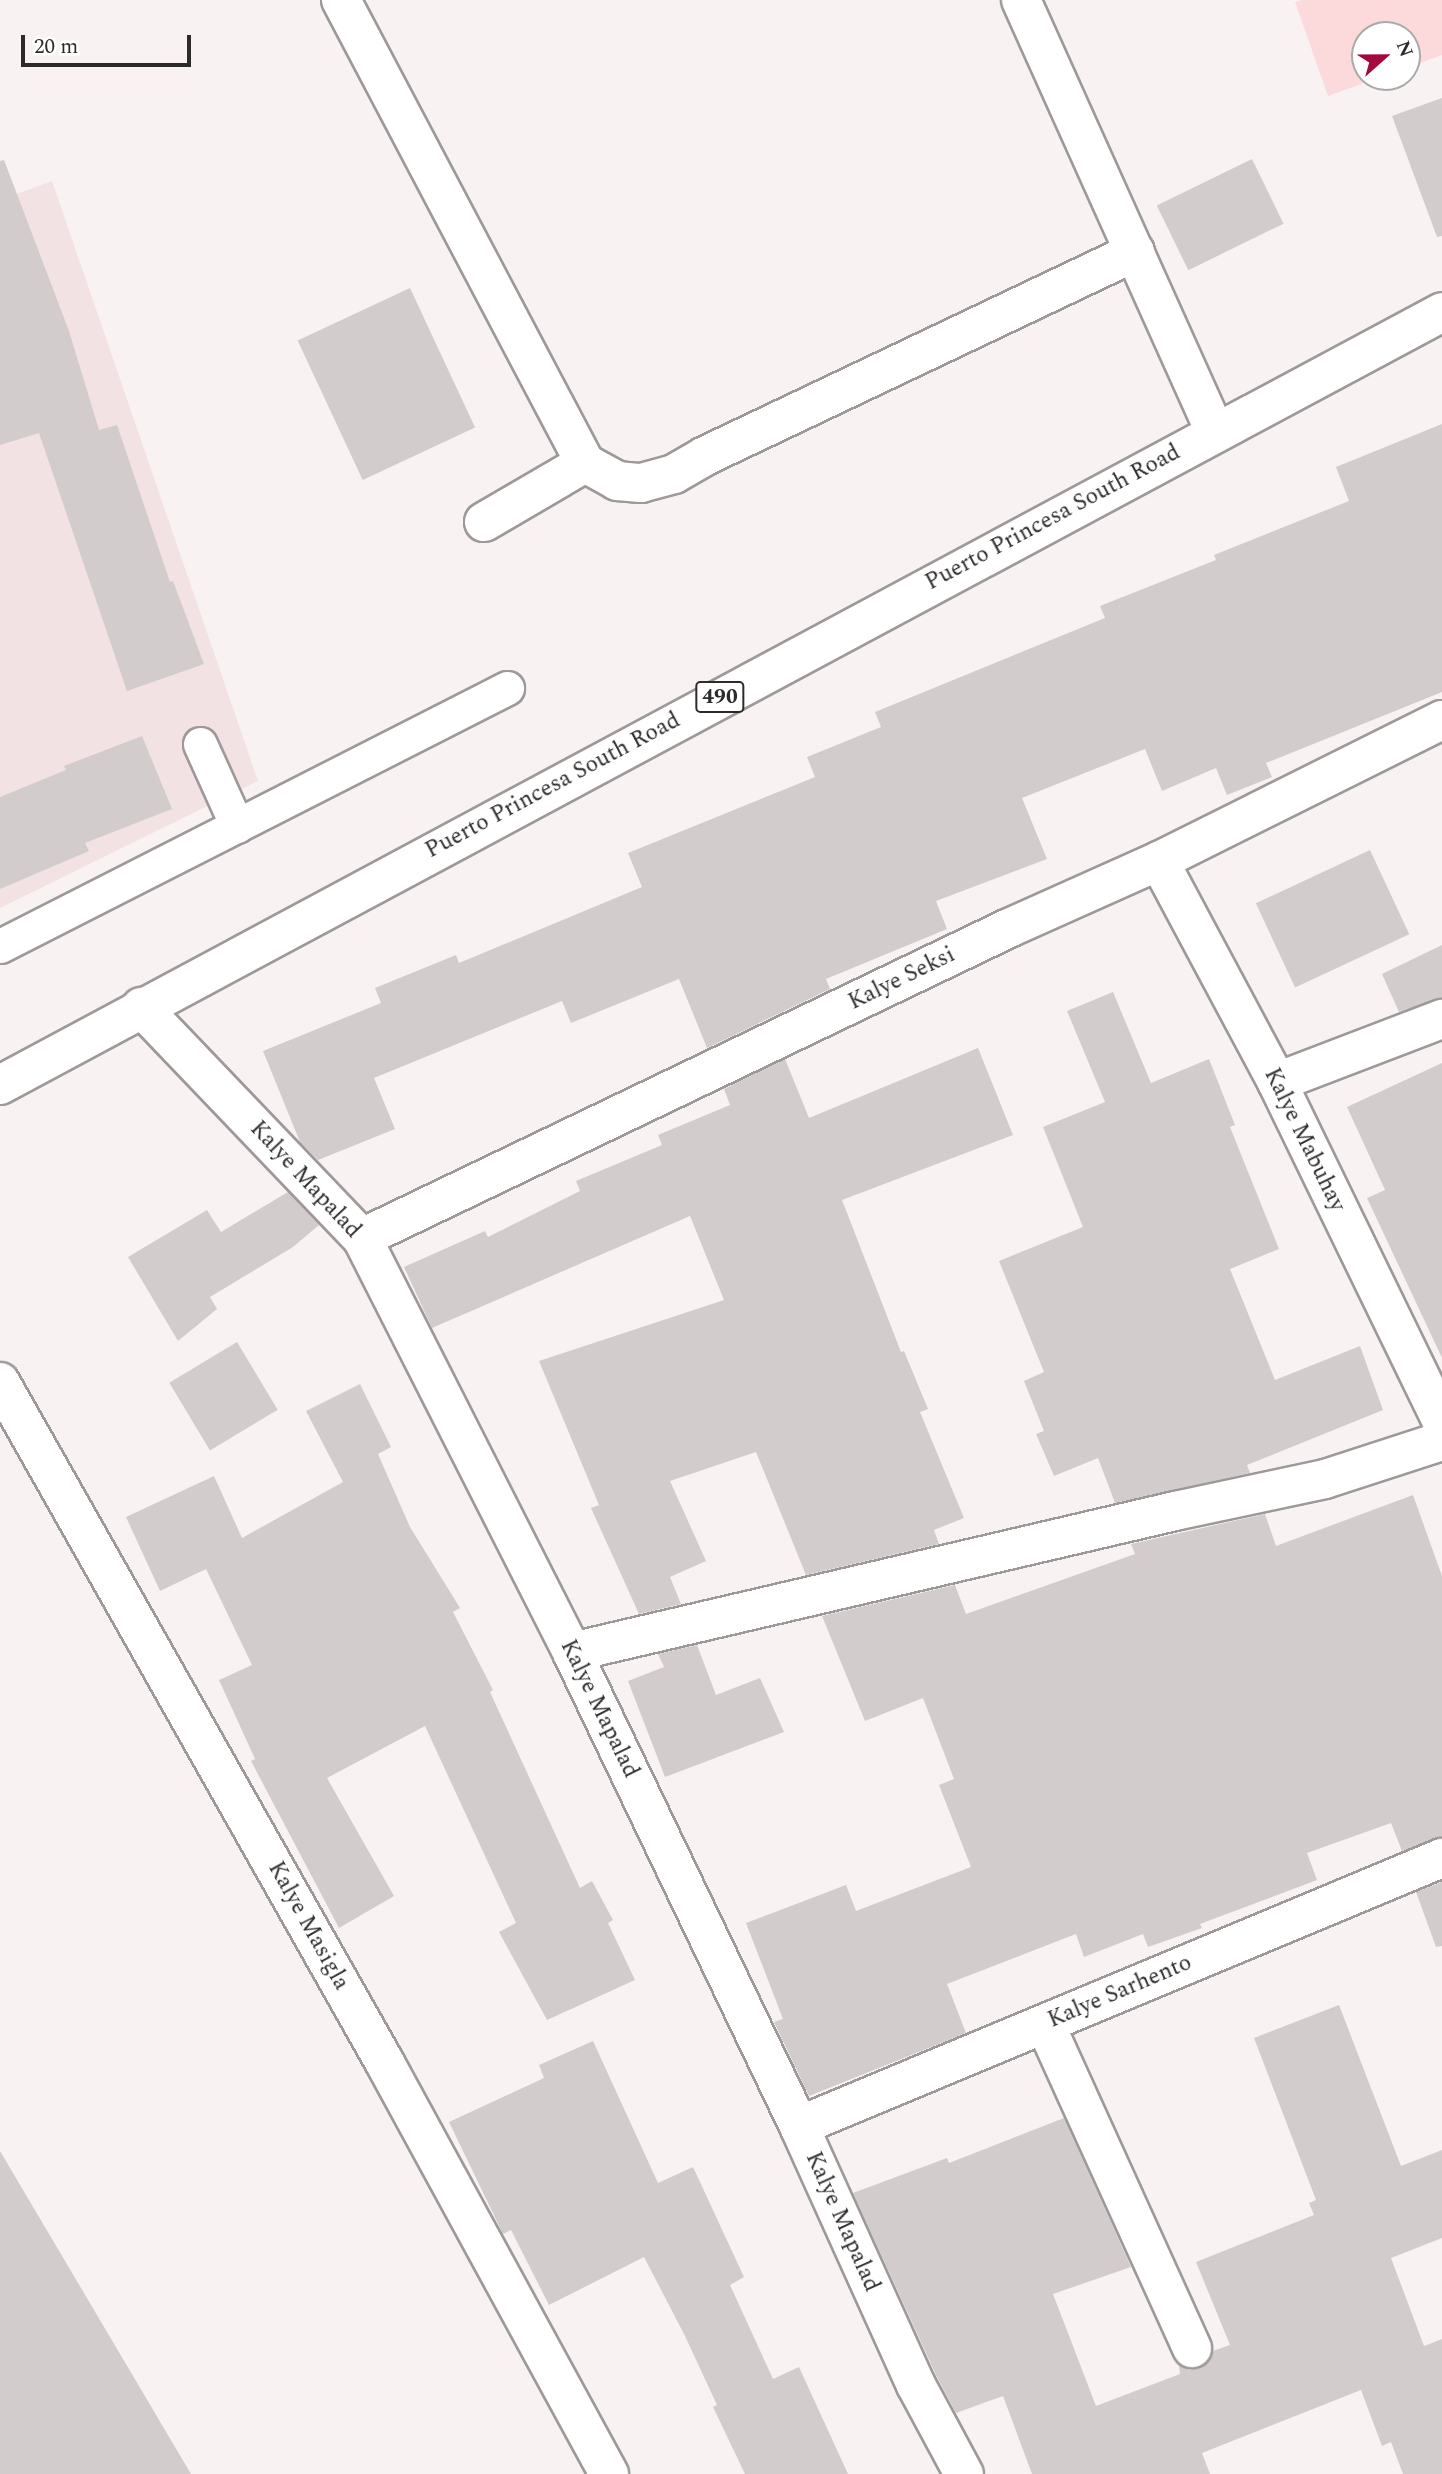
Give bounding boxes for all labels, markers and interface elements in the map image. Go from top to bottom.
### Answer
scale bar [24,21,194,65]
north arrow [1351,21,1421,91]
text: 20 m [34,31,78,63]
text: N [1388,37,1421,61]
street label: Puerto Princesa South Road [921,439,1185,597]
road number: 490 [694,680,746,714]
street label: Puerto Princesa South Road [421,707,685,865]
street label: Kalye Seksi [844,941,960,1017]
street label: Kalye Mabuhay [1257,1064,1351,1216]
street label: Kalye Mapalad [244,1116,366,1244]
street label: Kalye Mapalad [554,1635,644,1783]
street label: Kalye Masigla [261,1857,355,1995]
street label: Kalye Sarhento [1044,1949,1196,2035]
street label: Kalye Mapalad [799,2148,885,2296]

